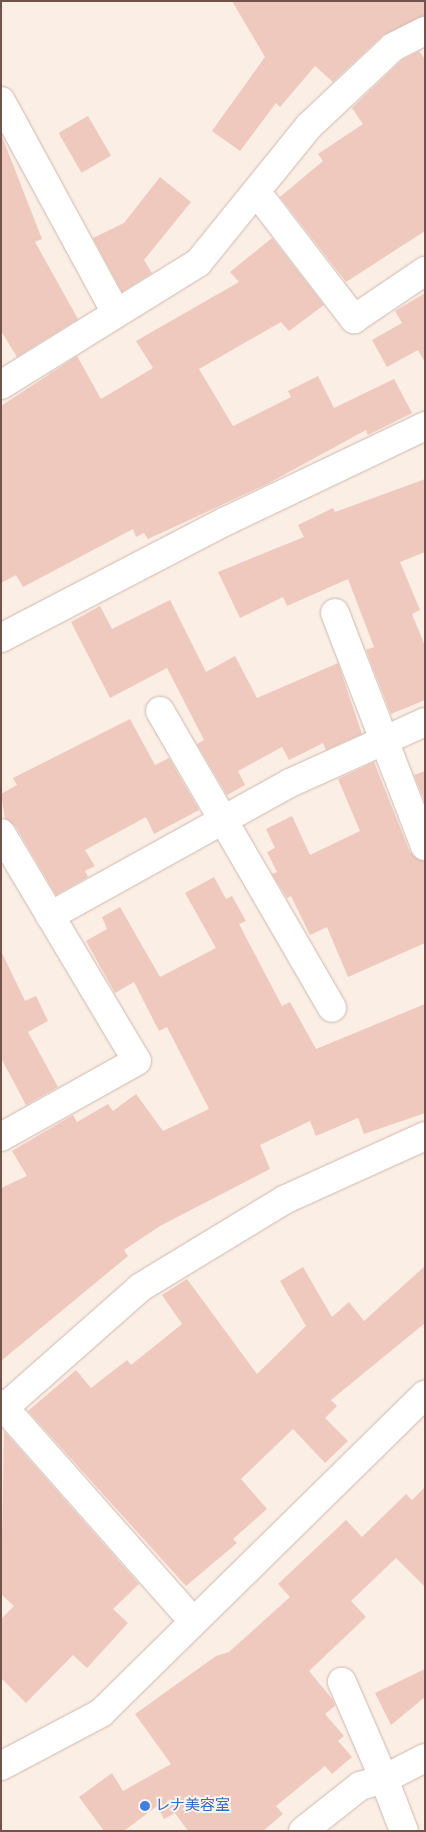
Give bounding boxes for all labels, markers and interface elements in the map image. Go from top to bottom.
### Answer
place label: レナ美容室 [155,1797,230,1815]
marker: レナ美容室 [139,1800,151,1812]

